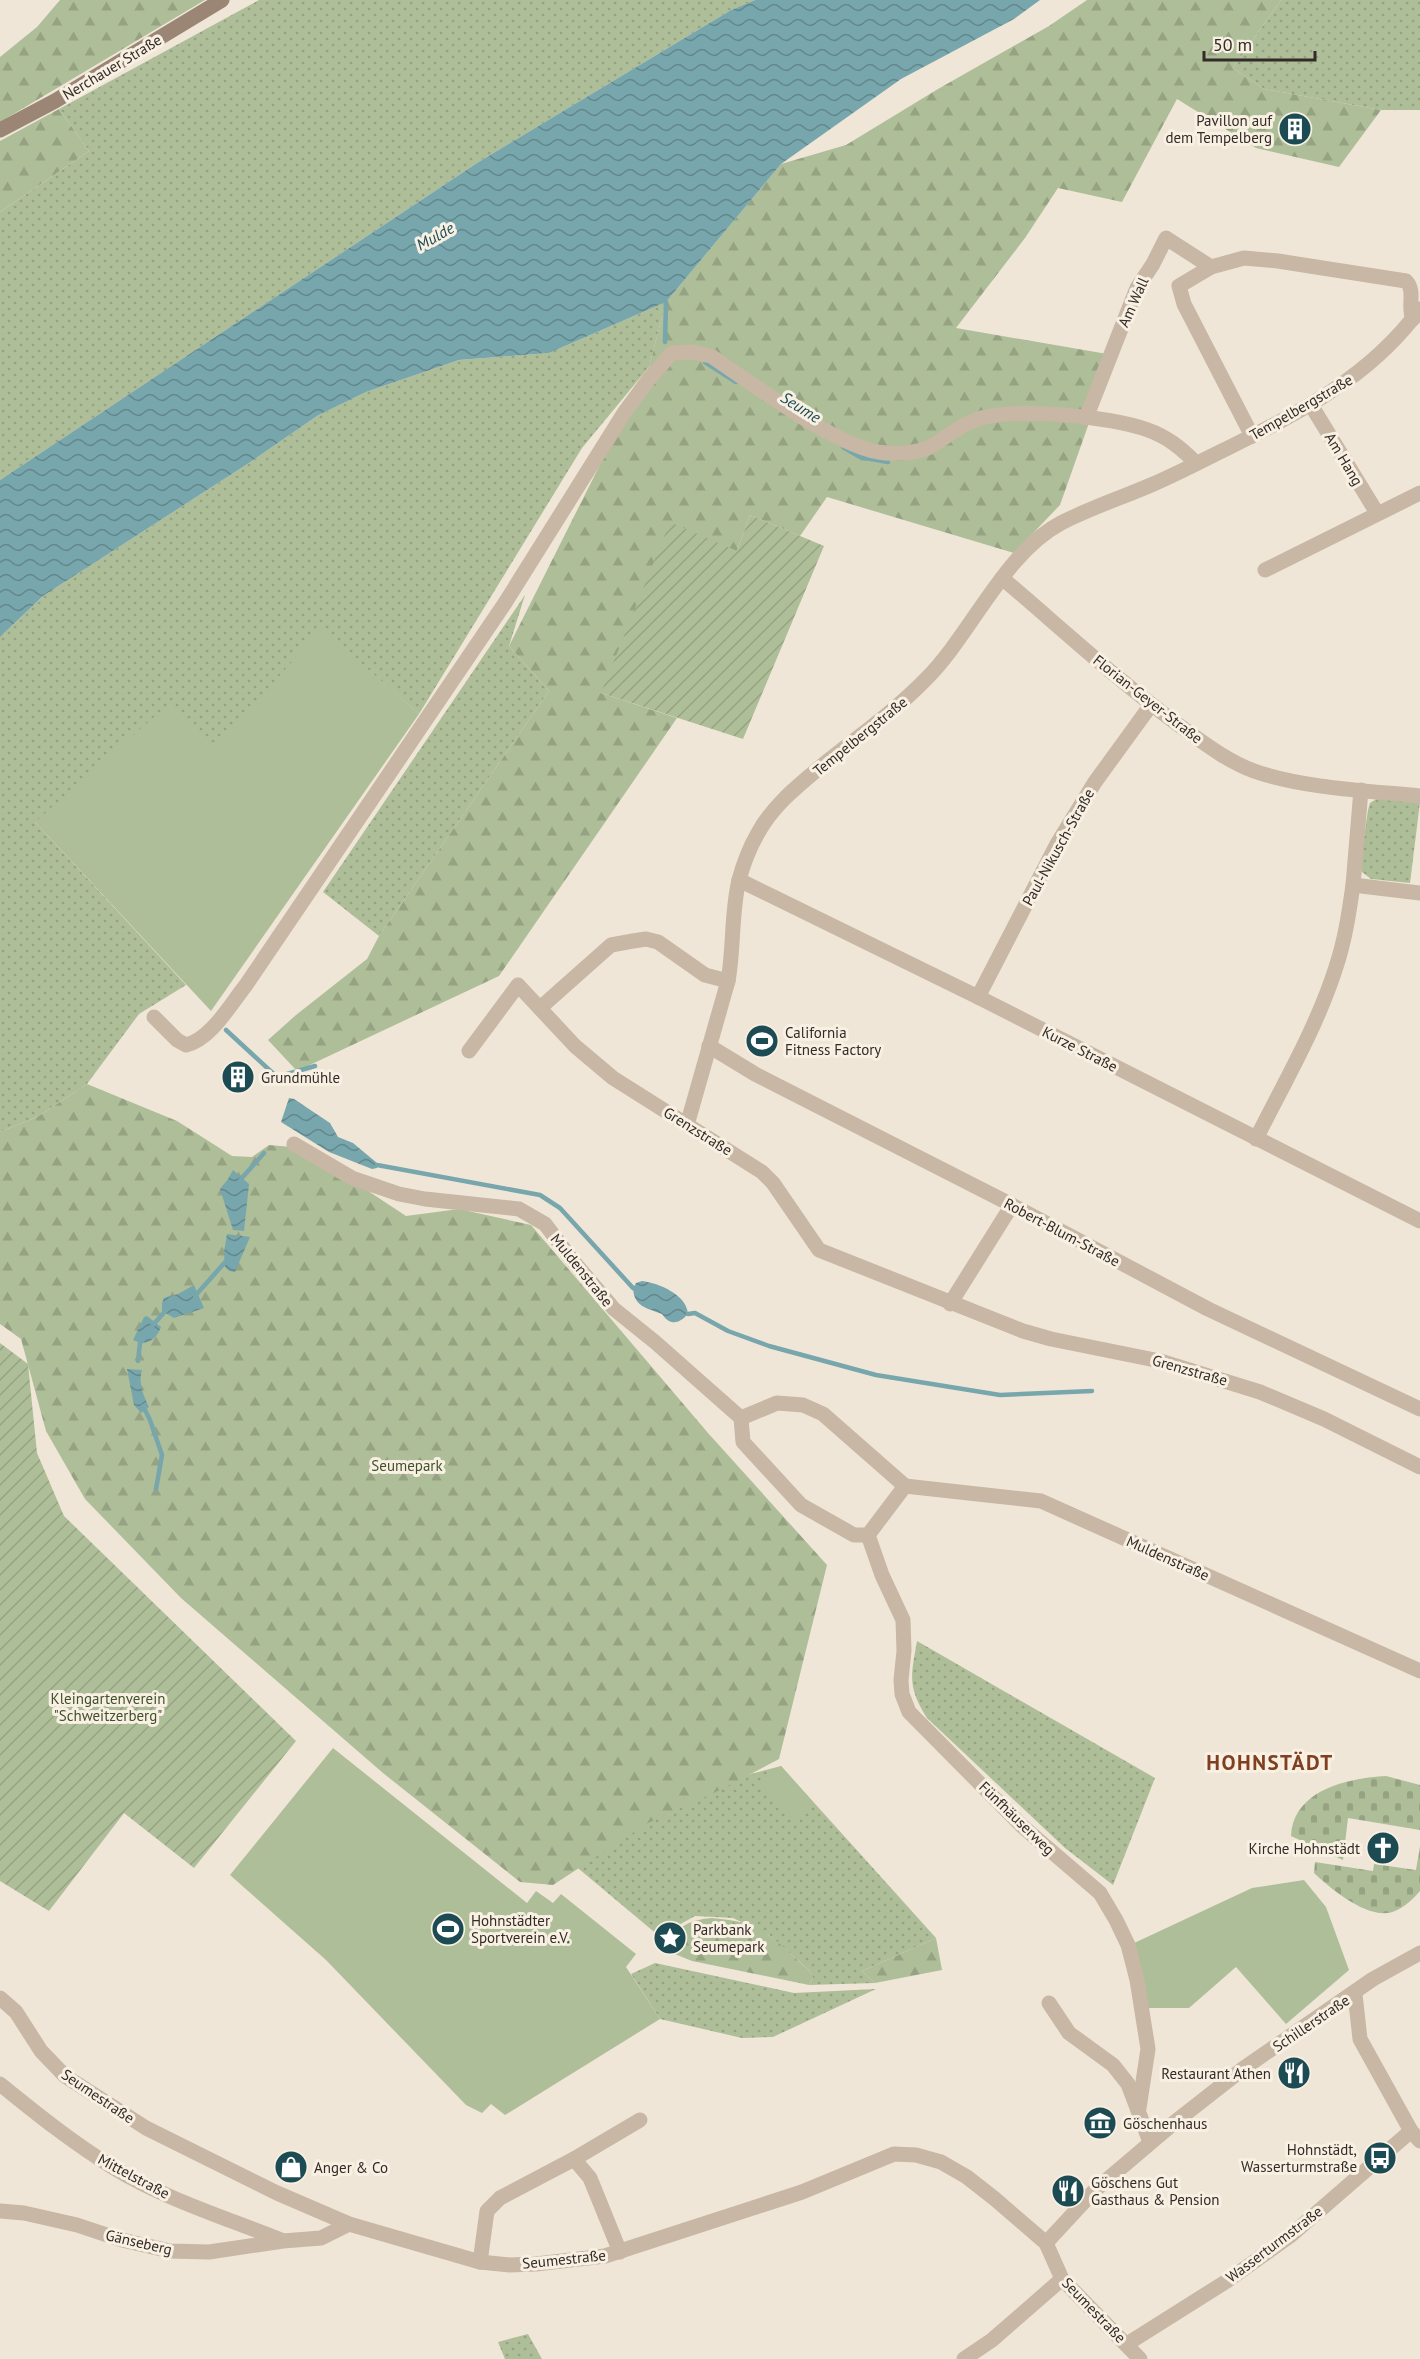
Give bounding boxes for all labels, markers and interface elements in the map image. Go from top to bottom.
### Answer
scale bar [1204,24,1315,62]
street label: Nerchauer Straße [59,30,165,104]
text: 50 m [1213,33,1252,56]
place label: Pavillon auf dem Tempelberg [1165,111,1273,147]
building icon: Pavillon auf dem Tempelberg [1277,111,1313,147]
water label: Mulde [413,217,458,254]
street label: Am Wall [1114,274,1153,330]
street label: Tempelbergstraße [1246,370,1356,444]
water label: Seume [777,387,825,427]
street label: Am Hang [1321,429,1367,489]
street label: Florian-Geyer-Straße [1089,650,1207,748]
street label: Tempelbergstraße [809,692,911,780]
street label: Paul-Nikusch-Straße [1018,785,1098,909]
street label: Kurze Straße [1039,1022,1121,1076]
sports icon: California Fitness Factory [744,1023,780,1059]
place label: California Fitness Factory [785,1023,881,1059]
building icon: Grundmühle [220,1059,256,1095]
place label: Grundmühle [261,1068,340,1087]
street label: Grenzstraße [660,1102,736,1160]
street label: Robert-Blum-Straße [1001,1193,1123,1271]
street label: Muldenstraße [547,1230,617,1310]
street label: Grenzstraße [1150,1350,1230,1390]
park label: Seumepark [371,1456,443,1475]
street label: Muldenstraße [1124,1531,1212,1585]
park label: Kleingartenverein "Schweitzerberg" [51,1689,165,1725]
district label: HOHNSTÄDT [1206,1749,1334,1776]
street label: Fünfhäuserweg [975,1777,1059,1859]
church icon: Kirche Hohnstädt [1365,1830,1401,1866]
place label: Kirche Hohnstädt [1249,1839,1360,1858]
sports icon: Hohnstädter Sportverein e.V. [430,1911,466,1947]
place label: Hohnstädter Sportverein e.V. [471,1911,570,1947]
place icon: Parkbank Seumepark [652,1920,688,1956]
place label: Parkbank Seumepark [693,1920,765,1956]
street label: Schillerstraße [1269,1990,1353,2056]
restaurant icon: Restaurant Athen [1276,2055,1312,2091]
place label: Restaurant Athen [1161,2064,1271,2083]
street label: Seumestraße [58,2065,138,2127]
museum icon: Göschenhaus [1082,2105,1118,2141]
place label: Göschenhaus [1123,2114,1207,2133]
place label: Hohnstädt, Wasserturmstraße [1241,2140,1357,2176]
bus stop icon: Hohnstädt, Wasserturmstraße [1362,2140,1398,2176]
street label: Mittelstraße [95,2149,173,2203]
shop icon: Anger & Co [273,2149,309,2185]
place label: Anger & Co [314,2158,388,2177]
restaurant icon: Göschens Gut Gasthaus & Pension [1050,2173,1086,2209]
place label: Göschens Gut Gasthaus & Pension [1091,2173,1220,2209]
street label: Wasserturmstraße [1222,2202,1326,2286]
street label: Gänseberg [104,2225,174,2259]
street label: Seumestraße [521,2245,607,2273]
street label: Seumestraße [1058,2273,1130,2347]

